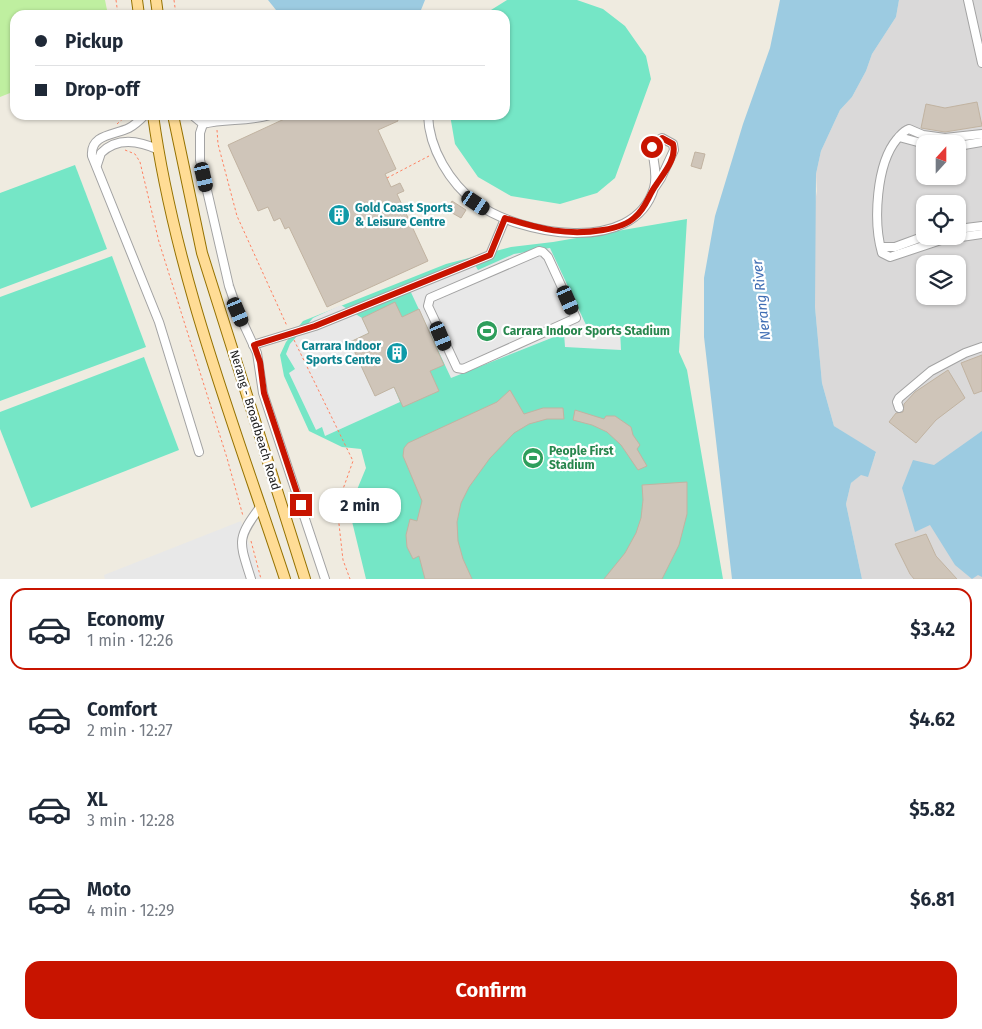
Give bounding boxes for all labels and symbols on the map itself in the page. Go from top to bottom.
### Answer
north arrow [916,135,966,185]
route start [641,136,663,158]
car [193,161,214,193]
car [459,188,492,218]
place label: Gold Coast Sports & Leisure Centre [355,201,453,229]
building icon: Gold Coast Sports & Leisure Centre [327,203,351,227]
water label: Nerang River [749,258,774,341]
car [555,283,580,317]
car [225,295,250,329]
car [428,319,453,353]
sports icon: Carrara Indoor Sports Stadium [475,319,499,343]
place label: Carrara Indoor Sports Stadium [503,324,670,338]
place label: Carrara Indoor Sports Centre [302,339,381,367]
building icon: Carrara Indoor Sports Centre [385,341,409,365]
street label: Nerang - Broadbeach Road [227,348,283,492]
place label: People First Stadium [549,444,614,472]
sports icon: People First Stadium [521,446,545,470]
callout: 2 min [318,488,401,522]
route end [290,494,312,516]

